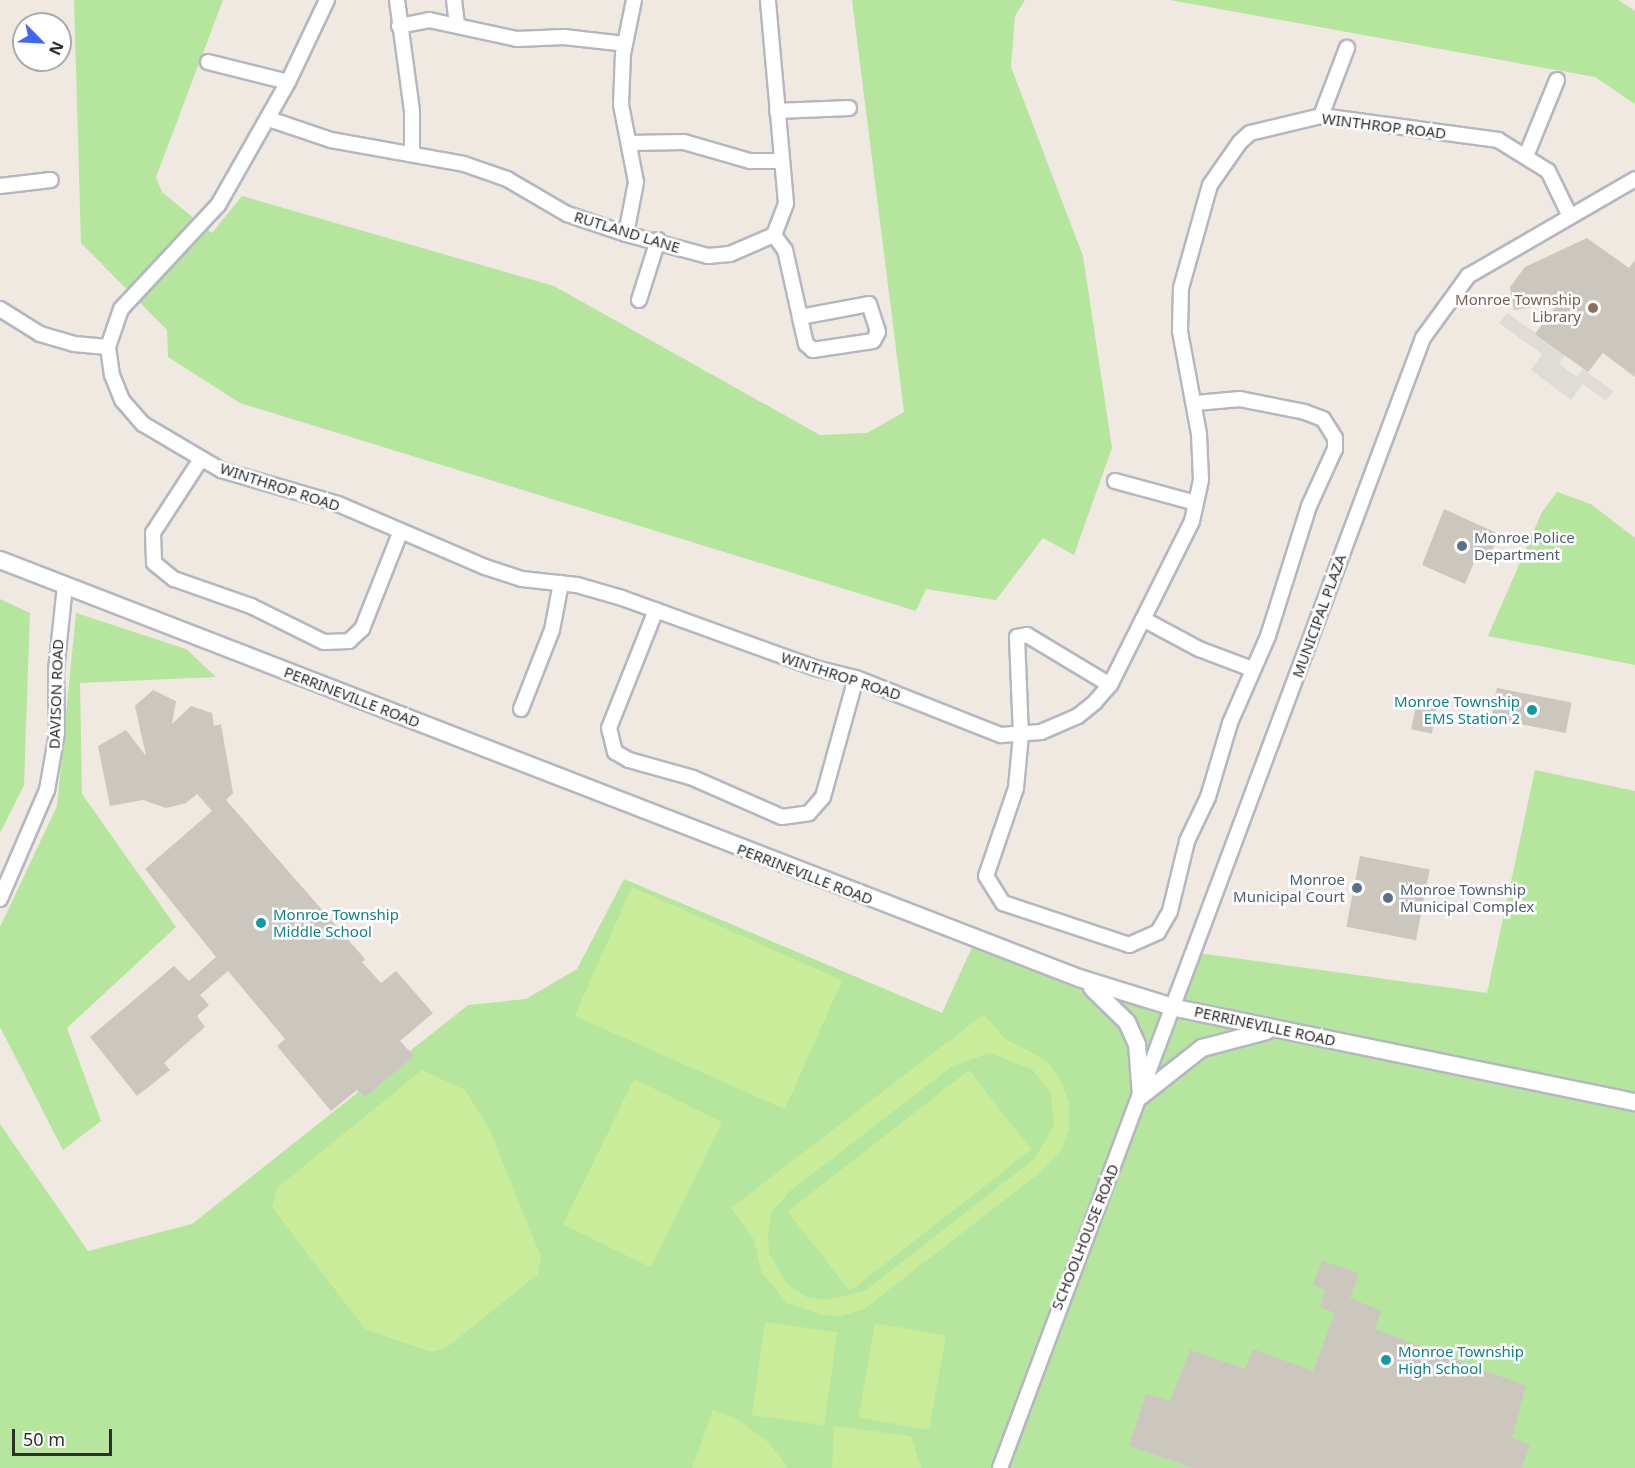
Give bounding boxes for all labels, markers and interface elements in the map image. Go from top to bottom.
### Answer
north arrow [12,12,72,72]
text: N [44,38,69,59]
street label: WINTHROP ROAD [1321,109,1447,143]
street label: RUTLAND LANE [572,207,682,257]
place label: Monroe Township Library [1455,290,1581,325]
marker: Monroe Township Library [1586,301,1600,315]
street label: WINTHROP ROAD [218,459,342,515]
place label: Monroe Police Department [1474,528,1575,563]
marker: Monroe Police Department [1455,539,1469,553]
street label: MUNICIPAL PLAZA [1288,552,1350,680]
street label: DAVISON ROAD [45,639,67,749]
street label: WINTHROP ROAD [779,648,903,704]
street label: PERRINEVILLE ROAD [281,663,423,731]
place label: Monroe Township EMS Station 2 [1394,692,1520,727]
marker: Monroe Township EMS Station 2 [1525,703,1539,717]
street label: PERRINEVILLE ROAD [734,840,876,908]
place label: Monroe Municipal Court [1233,870,1345,905]
place label: Monroe Township Municipal Complex [1400,880,1534,915]
marker: Monroe Municipal Court [1350,881,1364,895]
marker: Monroe Township Municipal Complex [1381,891,1395,905]
place label: Monroe Township Middle School [273,905,399,940]
marker: Monroe Township Middle School [254,916,268,930]
street label: PERRINEVILLE ROAD [1193,1002,1337,1050]
street label: SCHOOLHOUSE ROAD [1047,1161,1123,1313]
place label: Monroe Township High School [1398,1342,1524,1377]
marker: Monroe Township High School [1379,1353,1393,1367]
scale bar [15,1417,116,1455]
text: 50 m [23,1427,65,1451]

